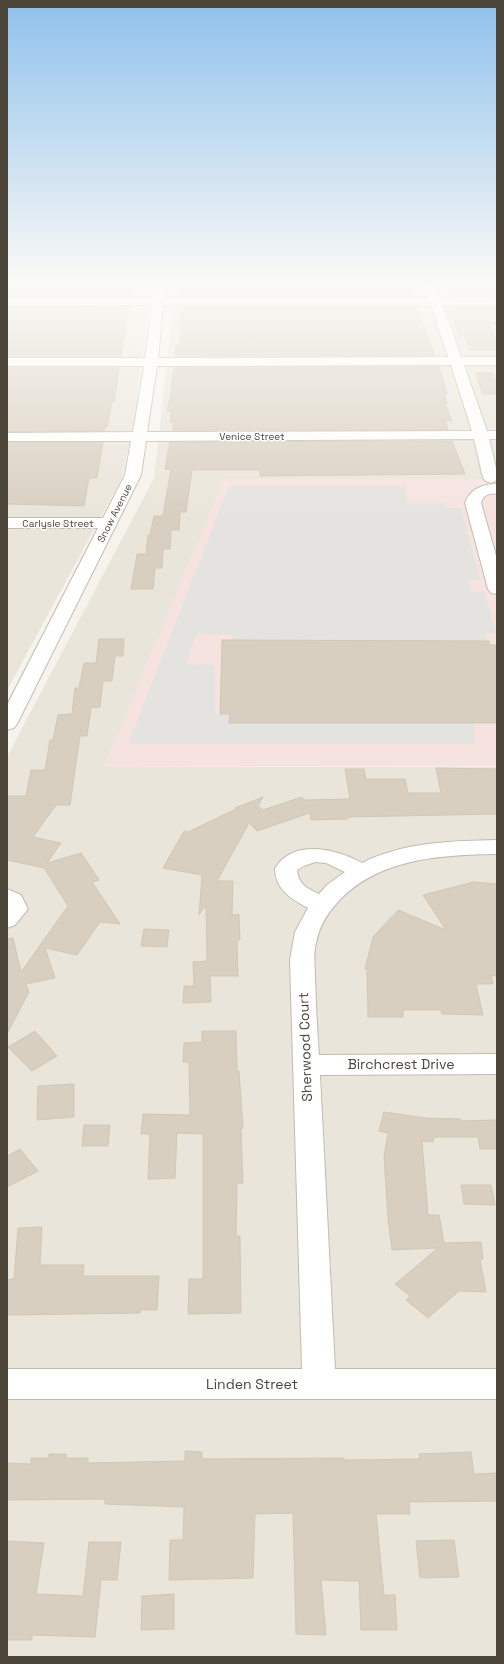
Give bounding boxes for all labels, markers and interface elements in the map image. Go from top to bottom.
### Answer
street label: Venice Street [219,430,285,443]
street label: Snow Avenue [94,482,135,545]
street label: Carlysle Street [22,517,94,530]
street label: Sherwood Court [294,992,316,1102]
street label: Birchcrest Drive [347,1055,455,1073]
street label: Linden Street [206,1375,298,1393]

